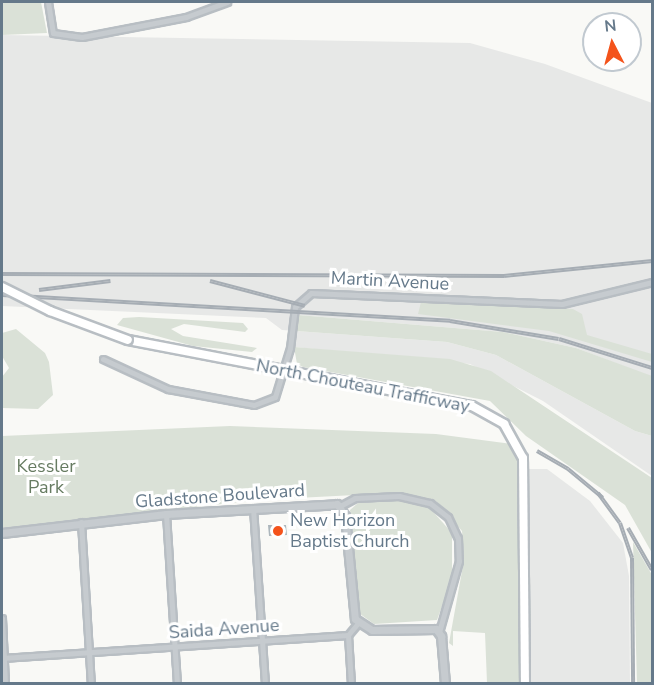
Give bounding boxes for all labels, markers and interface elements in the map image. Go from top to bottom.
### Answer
north arrow [582,12,642,72]
text: N [603,15,617,38]
street label: Martin Avenue [330,267,450,295]
street label: North Chouteau Trafficway [254,355,472,417]
park label: Kessler Park [16,456,76,498]
street label: Gladstone Boulevard [134,479,306,513]
place label: New Horizon Baptist Church [290,510,409,552]
marker: New Horizon Baptist Church [271,524,285,538]
street label: Saida Avenue [168,614,280,644]

